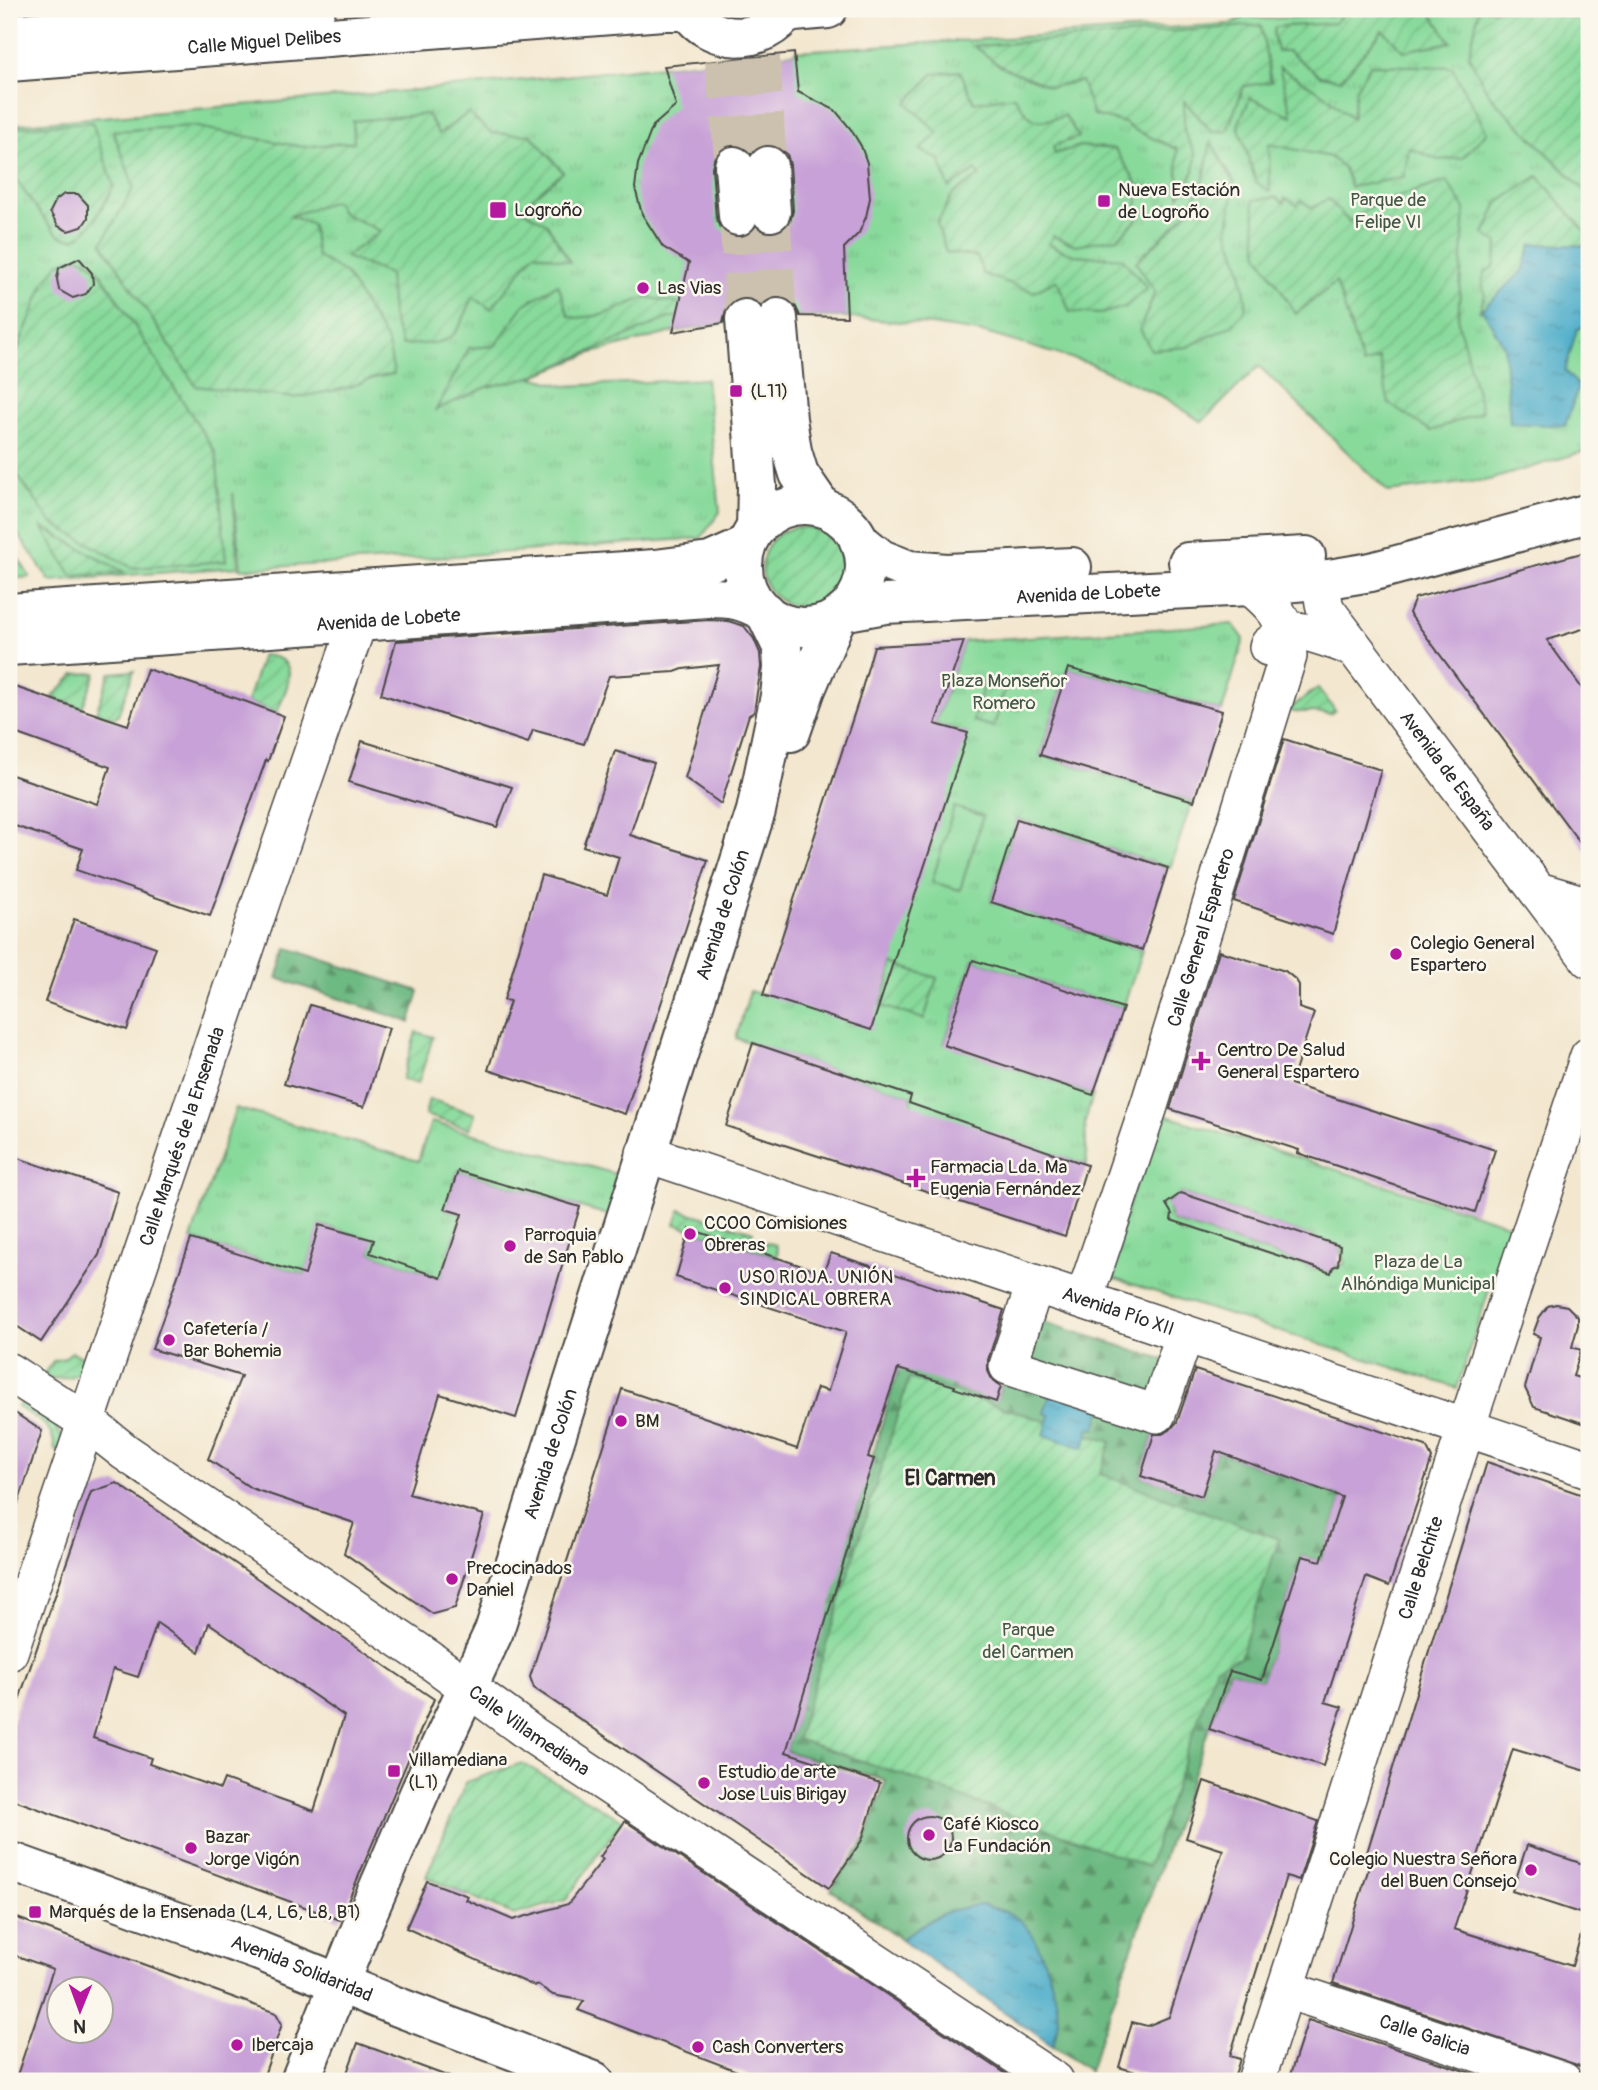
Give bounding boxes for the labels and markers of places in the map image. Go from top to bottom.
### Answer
place label: Nueva Estación de Logroño [1118,178,1240,224]
marker: Nueva Estación de Logroño [1096,193,1112,209]
place label: Logroño [514,198,582,222]
marker: Logroño [488,200,508,220]
place label: Las Vias [657,276,722,300]
marker: Las Vias [635,280,651,296]
place label: (L11) [750,379,788,403]
marker: (L11) [728,383,744,399]
place label: Colegio General Espartero [1410,931,1535,977]
marker: Colegio General Espartero [1388,946,1404,962]
place label: Centro De Salud General Espartero [1217,1038,1360,1084]
marker: Centro De Salud General Espartero [1191,1051,1211,1071]
place label: Farmacia Lda. Mª Eugenia Fernández [930,1155,1081,1201]
marker: Farmacia Lda. Mª Eugenia Fernández [908,1170,924,1186]
place label: CCOO Comisiones Obreras [704,1211,848,1257]
place label: Parroquia de San Pablo [524,1223,624,1269]
marker: CCOO Comisiones Obreras [682,1226,698,1242]
marker: Parroquia de San Pablo [502,1238,518,1254]
place label: USO RIOJA. UNIÓN SINDICAL OBRERA [739,1265,893,1311]
marker: USO RIOJA. UNIÓN SINDICAL OBRERA [717,1280,733,1296]
place label: Cafetería / Bar Bohemia [183,1317,282,1363]
marker: Cafetería / Bar Bohemia [161,1332,177,1348]
place label: BM [635,1409,659,1433]
marker: BM [613,1413,629,1429]
place label: Precocinados Daniel [466,1556,572,1602]
marker: Precocinados Daniel [444,1571,460,1587]
place label: Villamediana (L1) [408,1748,508,1794]
place label: Estudio de arte Jose Luis Birigay [718,1760,846,1806]
marker: Villamediana (L1) [386,1763,402,1779]
marker: Estudio de arte Jose Luis Birigay [696,1775,712,1791]
place label: Café Kiosco La Fundación [943,1812,1051,1858]
place label: Bazar Jorge Vigón [205,1825,300,1871]
marker: Café Kiosco La Fundación [921,1827,937,1843]
marker: Bazar Jorge Vigón [183,1840,199,1856]
place label: Colegio Nuestra Señora del Buen Consejo [1329,1847,1517,1893]
marker: Colegio Nuestra Señora del Buen Consejo [1523,1862,1539,1878]
place label: Marqués de la Ensenada (L4, L6, L8, B1) [49,1900,361,1924]
marker: Marqués de la Ensenada (L4, L6, L8, B1) [27,1904,43,1920]
place label: Ibercaja [251,2033,314,2057]
place label: Cash Converters [712,2035,844,2059]
marker: Ibercaja [229,2037,245,2053]
marker: Cash Converters [690,2039,706,2055]

